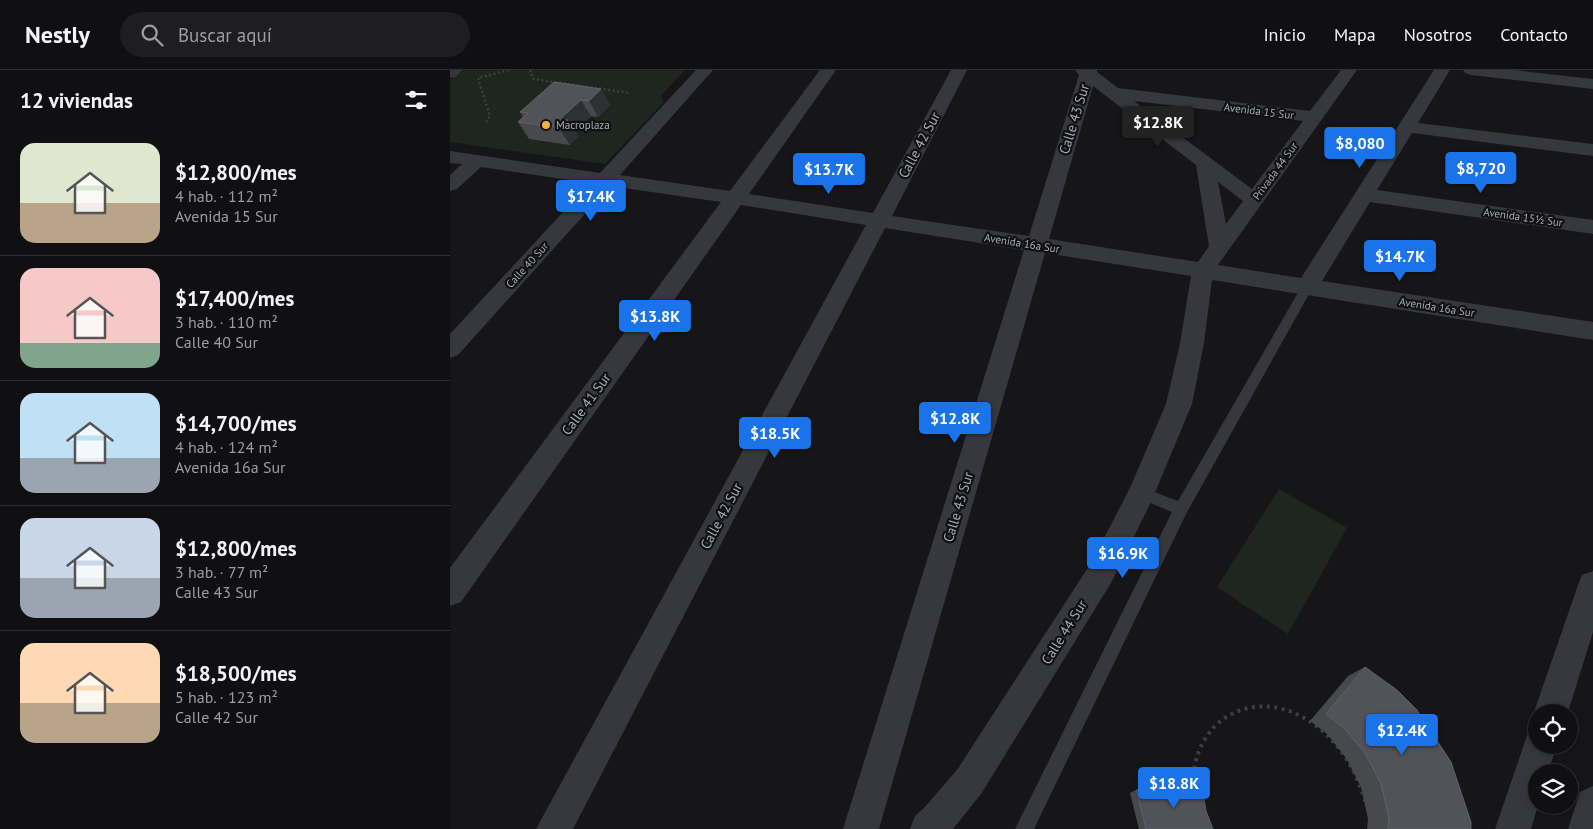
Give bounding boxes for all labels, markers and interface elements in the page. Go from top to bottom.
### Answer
search box [120,12,470,57]
text: Nestly [25,19,90,50]
icon: search [138,21,166,49]
text: Buscar aquí [178,23,272,47]
text: Inicio [1263,23,1306,46]
text: Mapa [1334,23,1376,46]
text: Nosotros [1404,23,1472,46]
text: Contacto [1500,23,1568,46]
street label: Calle 43 Sur [1055,81,1093,156]
icon: filters [402,86,430,114]
text: 12 viviendas [20,87,133,114]
street label: Avenida 15 Sur [1223,100,1295,122]
pin: $12.8K [1117,106,1199,148]
street label: Calle 42 Sur [894,109,944,181]
text: $12.8K [1133,112,1183,132]
place label: Macroplaza [556,118,610,132]
marker: Macroplaza [540,119,552,131]
pin: $8,080 [1319,126,1401,169]
text: $8,080 [1335,133,1385,153]
street label: Privada 44 Sur [1249,139,1301,203]
pin: $13.7K [788,152,870,195]
pin: $8,720 [1440,152,1522,194]
text: $8,720 [1456,158,1506,178]
text: $12,800/mes [175,159,297,186]
text: $13.7K [804,159,854,179]
icon: home [60,163,120,223]
pin: $17.4K [550,180,632,222]
text: 4 hab. · 112 m² [175,186,278,206]
text: $17.4K [567,186,615,206]
street label: Avenida 15½ Sur [1482,205,1564,230]
text: Avenida 15 Sur [175,206,278,226]
street label: Avenida 16a Sur [983,230,1061,256]
street label: Calle 40 Sur [503,239,551,291]
pin: $14.7K [1359,240,1441,282]
text: $14.7K [1375,246,1425,266]
text: $17,400/mes [175,285,294,312]
icon: home [60,288,120,348]
street label: Avenida 16a Sur [1398,294,1476,320]
pin: $13.8K [614,300,696,342]
text: $13.8K [630,306,680,326]
text: 3 hab. · 110 m² [175,312,278,332]
text: Calle 40 Sur [175,332,258,352]
street label: Calle 41 Sur [557,369,615,439]
pin: $12.8K [914,402,996,444]
text: $12.8K [930,408,980,428]
text: $14,700/mes [175,410,297,437]
icon: home [60,413,120,473]
pin: $18.5K [734,416,816,459]
text: $18.5K [750,423,800,443]
text: 4 hab. · 124 m² [175,437,278,457]
text: Avenida 16a Sur [175,457,286,477]
street label: Calle 43 Sur [939,469,977,544]
street label: Calle 42 Sur [696,480,746,552]
text: $12,800/mes [175,535,297,562]
pin: $16.9K [1082,536,1164,579]
icon: home [60,538,120,598]
text: $16.9K [1098,543,1148,563]
text: 3 hab. · 77 m² [175,562,268,582]
text: Calle 43 Sur [175,582,258,602]
street label: Calle 44 Sur [1037,596,1091,667]
text: $18,500/mes [175,660,297,687]
icon: home [60,663,120,723]
text: 5 hab. · 123 m² [175,687,278,707]
map controls [1528,704,1578,814]
button: locate [1528,704,1578,754]
text: Calle 42 Sur [175,707,258,727]
pin: $12.4K [1361,714,1443,756]
text: $12.4K [1377,720,1427,740]
button: layers [1528,764,1578,814]
pin: $18.8K [1133,766,1215,809]
text: $18.8K [1149,773,1199,793]

